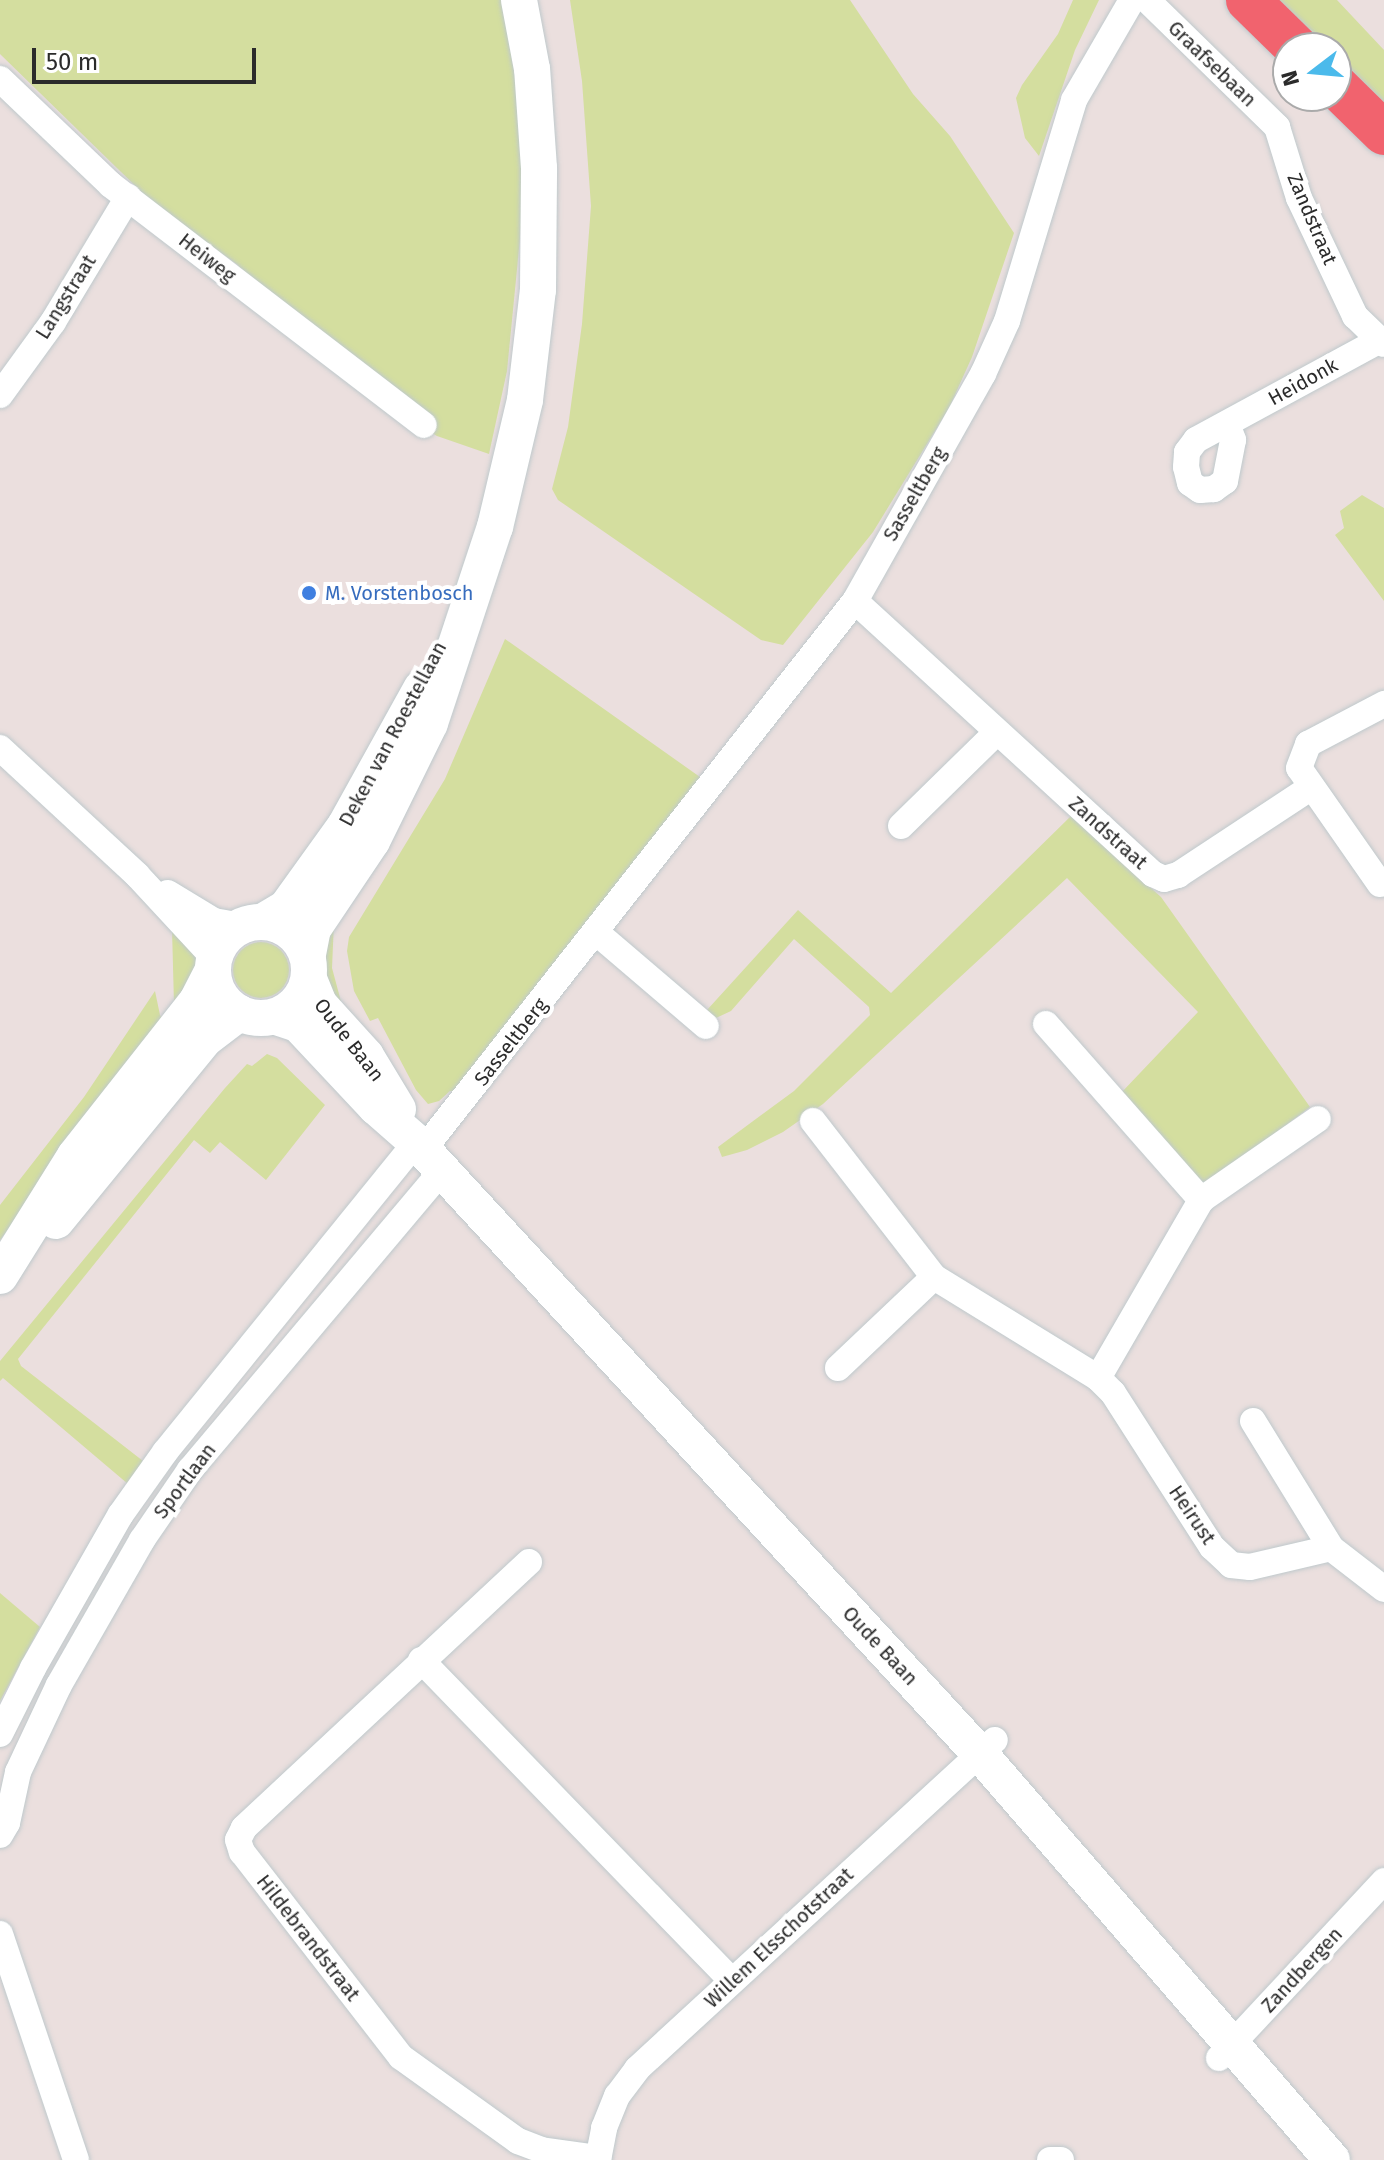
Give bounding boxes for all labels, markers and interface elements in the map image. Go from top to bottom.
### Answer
street label: Graafsebaan [1163,16,1261,112]
scale bar [36,32,260,82]
north arrow [1272,32,1352,112]
text: 50 m [46,48,98,76]
text: N [1275,67,1305,89]
street label: Zandstraat [1282,170,1342,268]
street label: Heiweg [174,228,240,288]
street label: Langstraat [31,250,101,344]
street label: Heidonk [1264,353,1342,411]
street label: Sasseltberg [878,443,952,545]
place label: M. Vorstenbosch [325,581,473,605]
marker: M. Vorstenbosch [300,584,318,602]
street label: Deken van Roestellaan [334,638,452,830]
street label: Zandstraat [1064,792,1152,874]
street label: Sasseltberg [469,993,553,1091]
street label: Oude Baan [309,994,389,1086]
street label: Sportlaan [149,1439,221,1523]
street label: Heirust [1164,1481,1220,1549]
street label: Oude Baan [837,1602,923,1690]
street label: Willem Elsschotstraat [700,1863,858,2013]
street label: Hildebrandstraat [251,1870,365,2006]
street label: Zandbergen [1257,1922,1347,2018]

